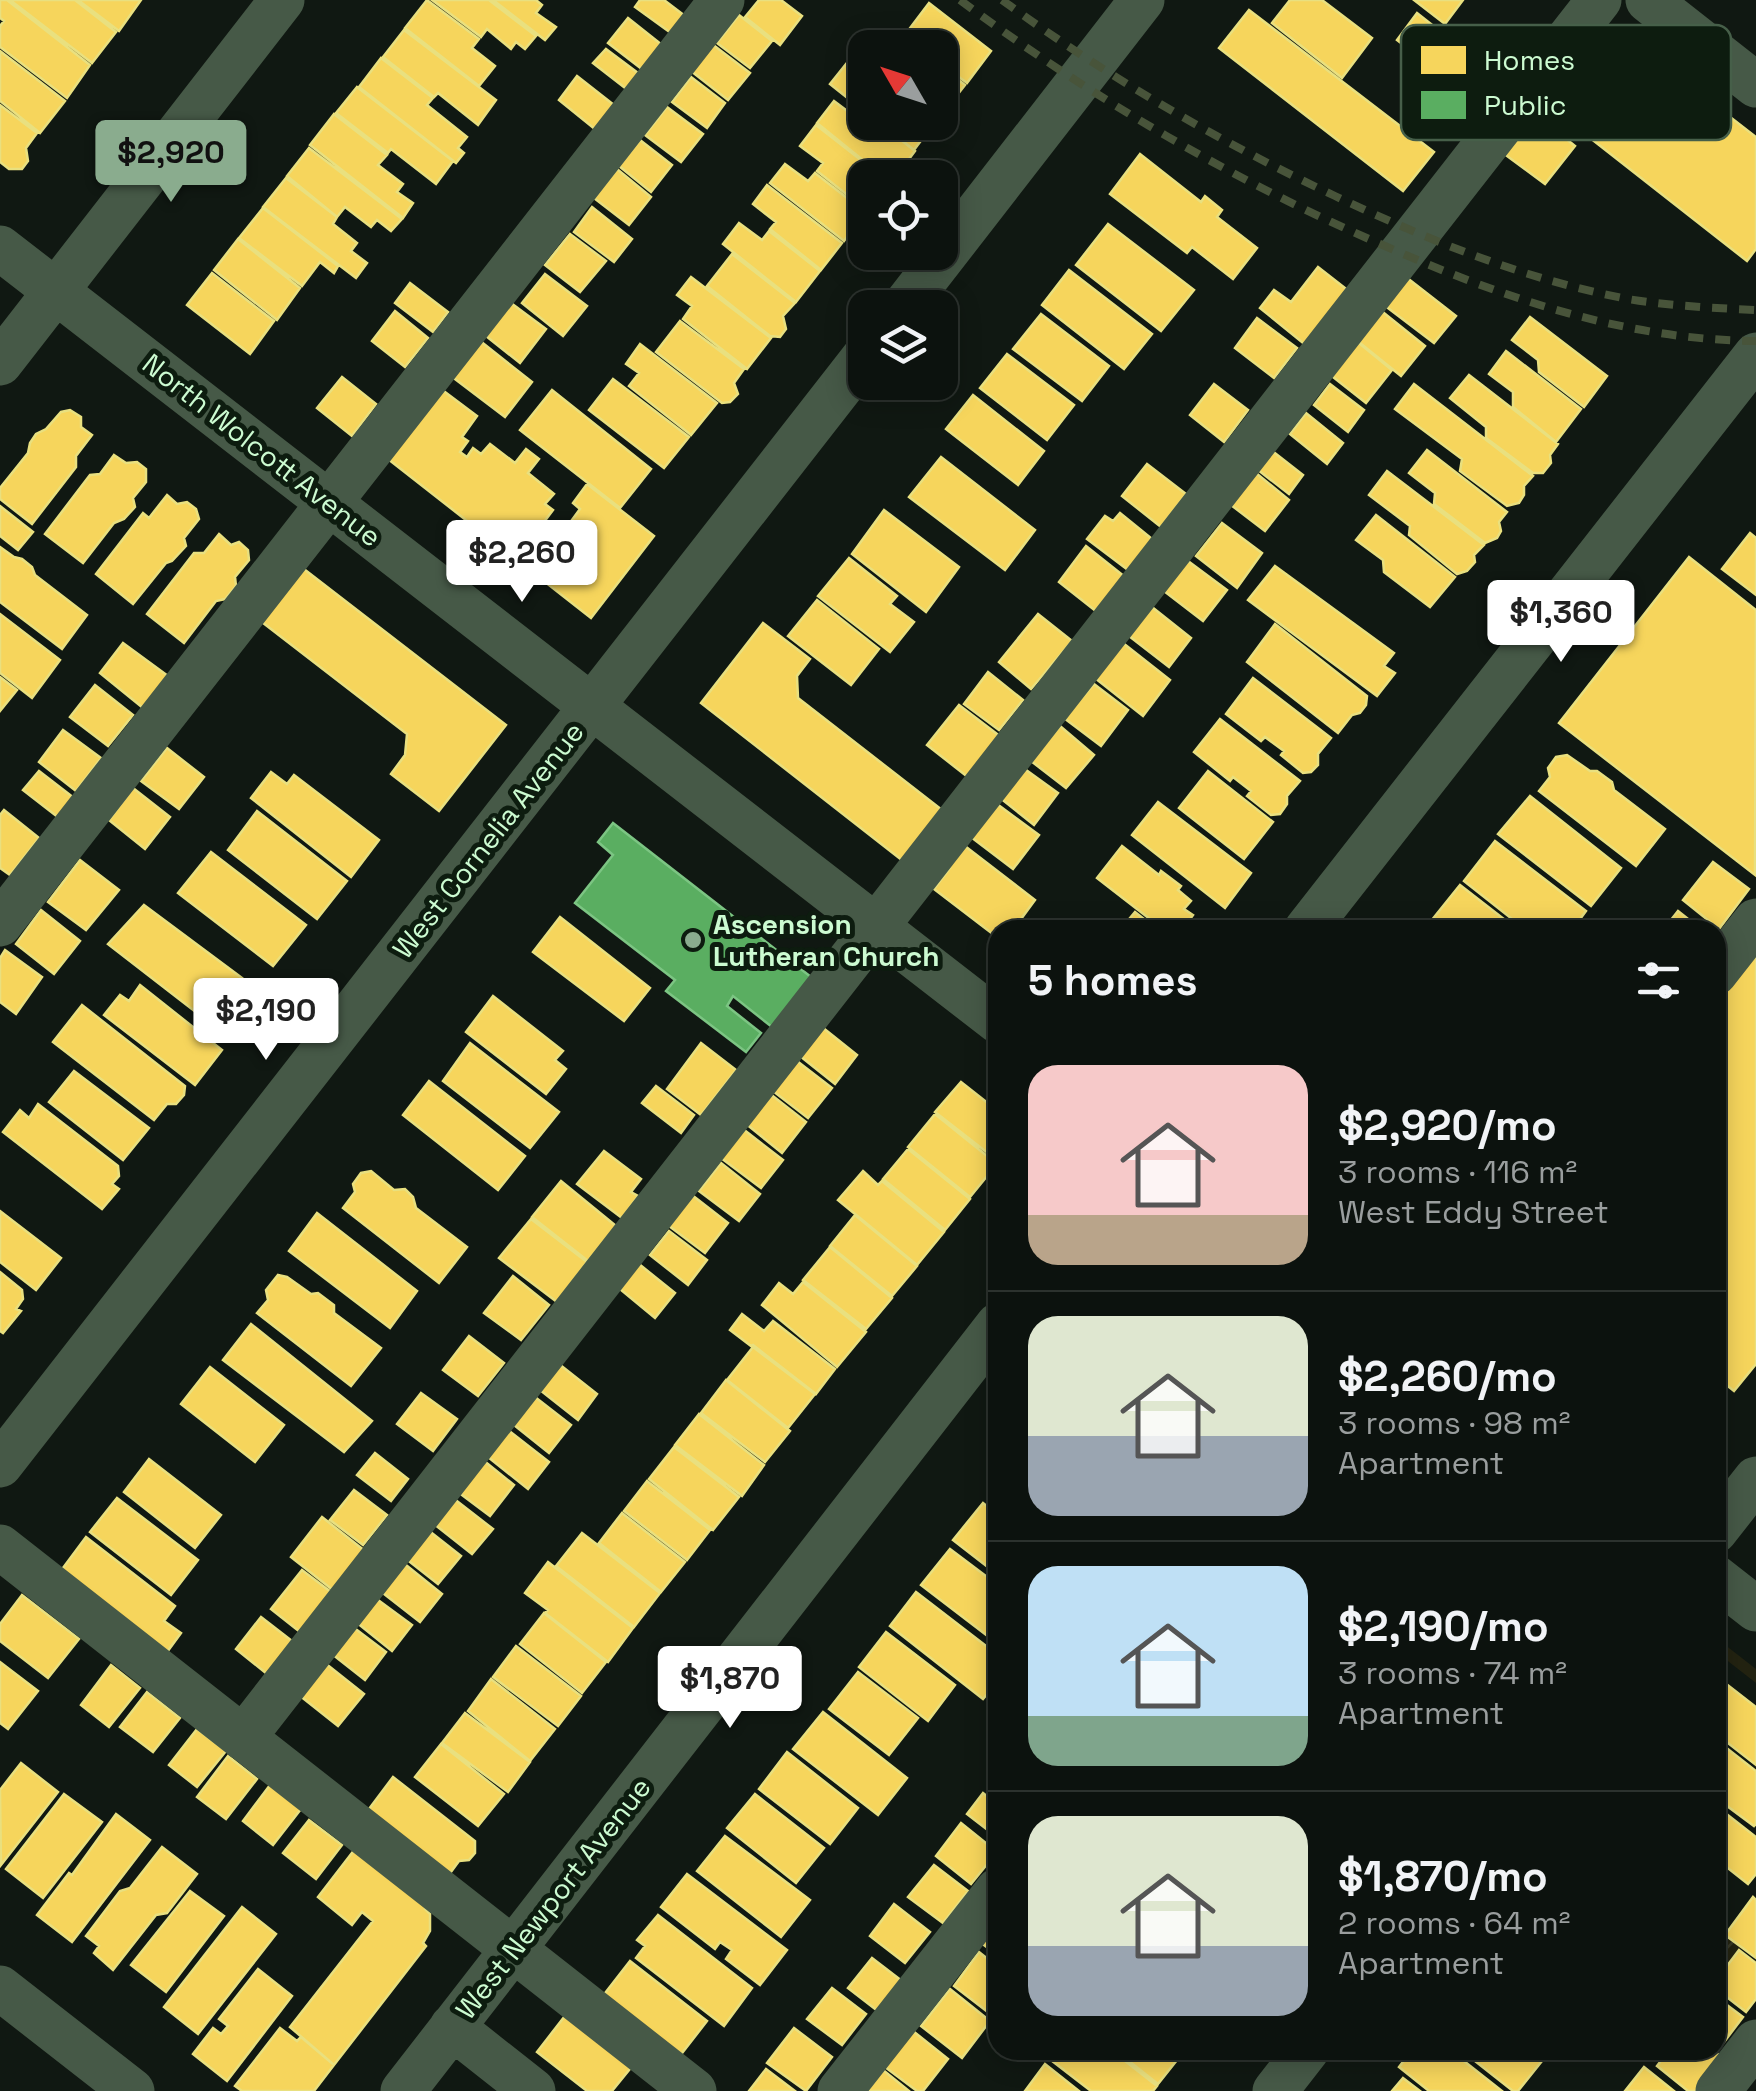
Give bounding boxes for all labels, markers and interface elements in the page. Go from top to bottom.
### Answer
legend [1401,25,1731,140]
north arrow [848,30,958,140]
map controls [848,30,958,400]
text: Homes [1484,42,1575,78]
text: Public [1484,87,1566,123]
pin: $2,920 [90,120,252,205]
text: $2,920 [117,132,225,172]
button: locate [848,160,958,270]
button: layers [848,290,958,400]
street label: North Wolcott Avenue [135,345,389,555]
pin: $2,260 [441,520,603,605]
text: $2,260 [468,532,576,572]
pin: $1,360 [1480,580,1642,665]
text: $1,360 [1509,592,1613,632]
street label: West Cornelia Avenue [384,715,592,965]
place label: Ascension Lutheran Church [713,906,939,974]
marker: Ascension Lutheran Church [682,929,704,951]
icon: filters [1631,953,1686,1008]
text: 5 homes [1028,954,1198,1007]
pin: $2,190 [185,978,347,1063]
text: $2,190 [215,990,317,1030]
text: $2,920/mo [1338,1099,1557,1152]
icon: home [1108,1105,1228,1225]
text: 3 rooms · 116 m² [1338,1152,1577,1192]
text: West Eddy Street [1338,1192,1609,1232]
text: $2,260/mo [1338,1350,1557,1403]
icon: home [1108,1356,1228,1476]
text: 3 rooms · 98 m² [1338,1403,1570,1443]
text: Apartment [1338,1443,1504,1483]
text: $2,190/mo [1338,1600,1549,1653]
icon: home [1108,1606,1228,1726]
pin: $1,870 [649,1646,811,1731]
text: 3 rooms · 74 m² [1338,1653,1567,1693]
text: $1,870 [680,1658,780,1698]
text: Apartment [1338,1693,1504,1733]
street label: West Newport Avenue [447,1770,659,2026]
text: $1,870/mo [1338,1850,1548,1903]
icon: home [1108,1856,1228,1976]
text: 2 rooms · 64 m² [1338,1903,1570,1943]
text: Apartment [1338,1943,1504,1983]

